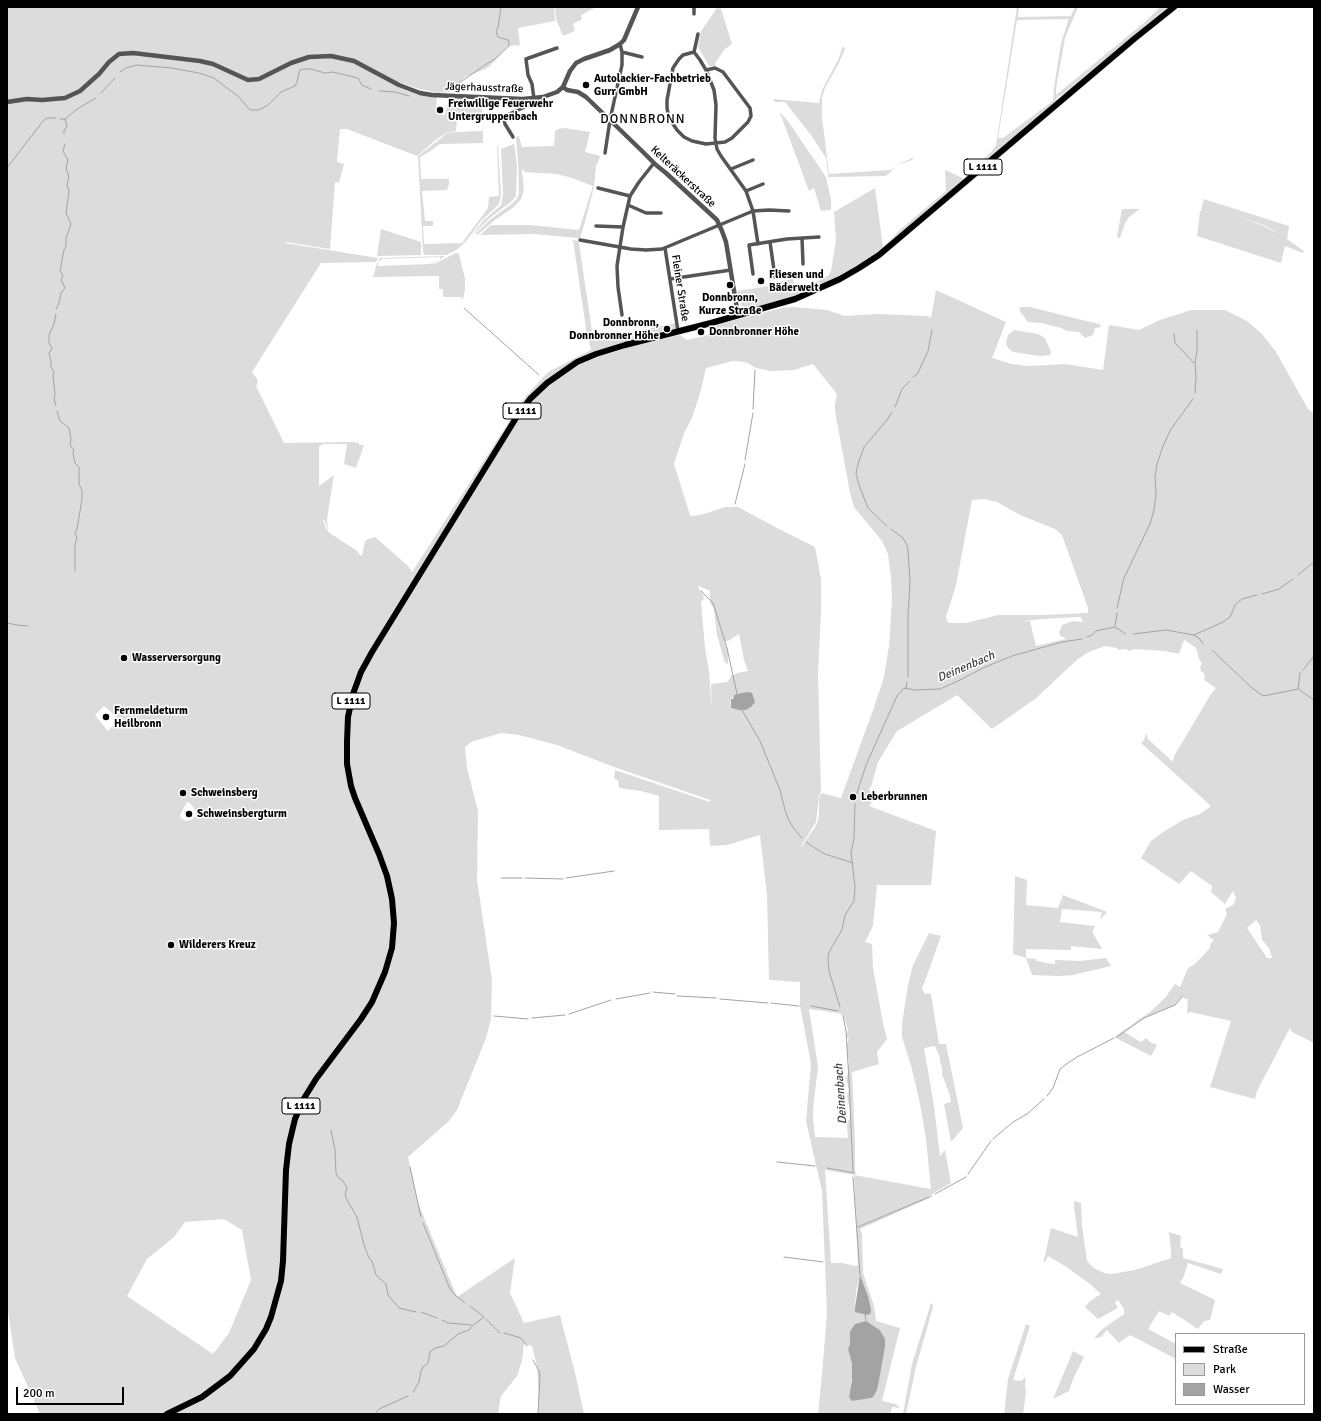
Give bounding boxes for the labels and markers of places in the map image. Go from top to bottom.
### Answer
place label: Autolackier-Fachbetrieb Gurr GmbH [594,72,711,98]
marker: Autolackier-Fachbetrieb Gurr GmbH [581,80,591,90]
place label: Freiwillige Feuerwehr Untergruppenbach [448,97,553,123]
marker: Freiwillige Feuerwehr Untergruppenbach [435,105,445,115]
place label: Fliesen und Bäderwelt [769,268,824,294]
marker: Fliesen und Bäderwelt [756,276,766,286]
marker: Donnbronn, Kurze Straße [725,280,735,290]
place label: Donnbronn, Kurze Straße [699,291,761,317]
place label: Donnbronn, Donnbronner Höhe [569,316,659,342]
marker: Donnbronn, Donnbronner Höhe [662,324,672,334]
place label: Donnbronner Höhe [709,325,799,339]
marker: Donnbronner Höhe [696,327,706,337]
place label: Wasserversorgung [132,651,221,665]
marker: Wasserversorgung [119,653,129,663]
place label: Fernmeldeturm Heilbronn [114,704,188,730]
marker: Fernmeldeturm Heilbronn [101,712,111,722]
place label: Schweinsberg [191,786,258,800]
marker: Schweinsberg [178,788,188,798]
place label: Leberbrunnen [861,790,928,804]
marker: Leberbrunnen [848,792,858,802]
place label: Schweinsbergturm [197,807,287,821]
marker: Schweinsbergturm [184,809,194,819]
place label: Wilderers Kreuz [179,938,256,952]
marker: Wilderers Kreuz [166,940,176,950]

